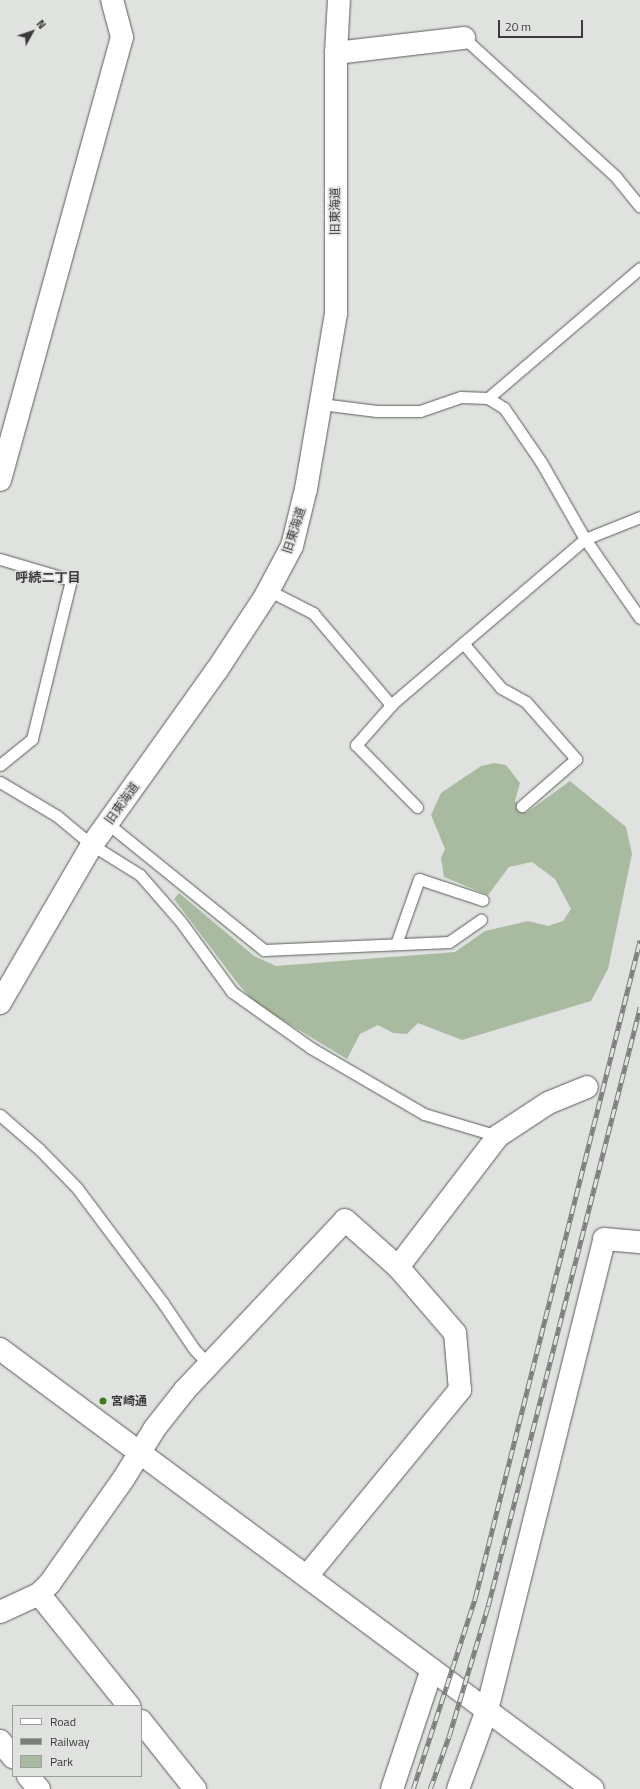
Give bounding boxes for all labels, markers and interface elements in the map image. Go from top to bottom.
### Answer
north arrow [12,12,52,52]
scale bar [500,12,585,38]
text: N [33,16,50,32]
text: 20 m [505,17,531,36]
street label: 旧東海道 [328,187,342,235]
street label: 旧東海道 [280,505,308,555]
district label: 呼続二丁目 [16,569,80,585]
street label: 旧東海道 [102,779,142,827]
place label: 宮崎通 [111,1394,147,1408]
marker: 宮崎通 [98,1396,108,1406]
legend [12,1705,142,1777]
text: Road [50,1712,76,1731]
text: Railway [50,1732,90,1751]
text: Park [50,1752,73,1771]

